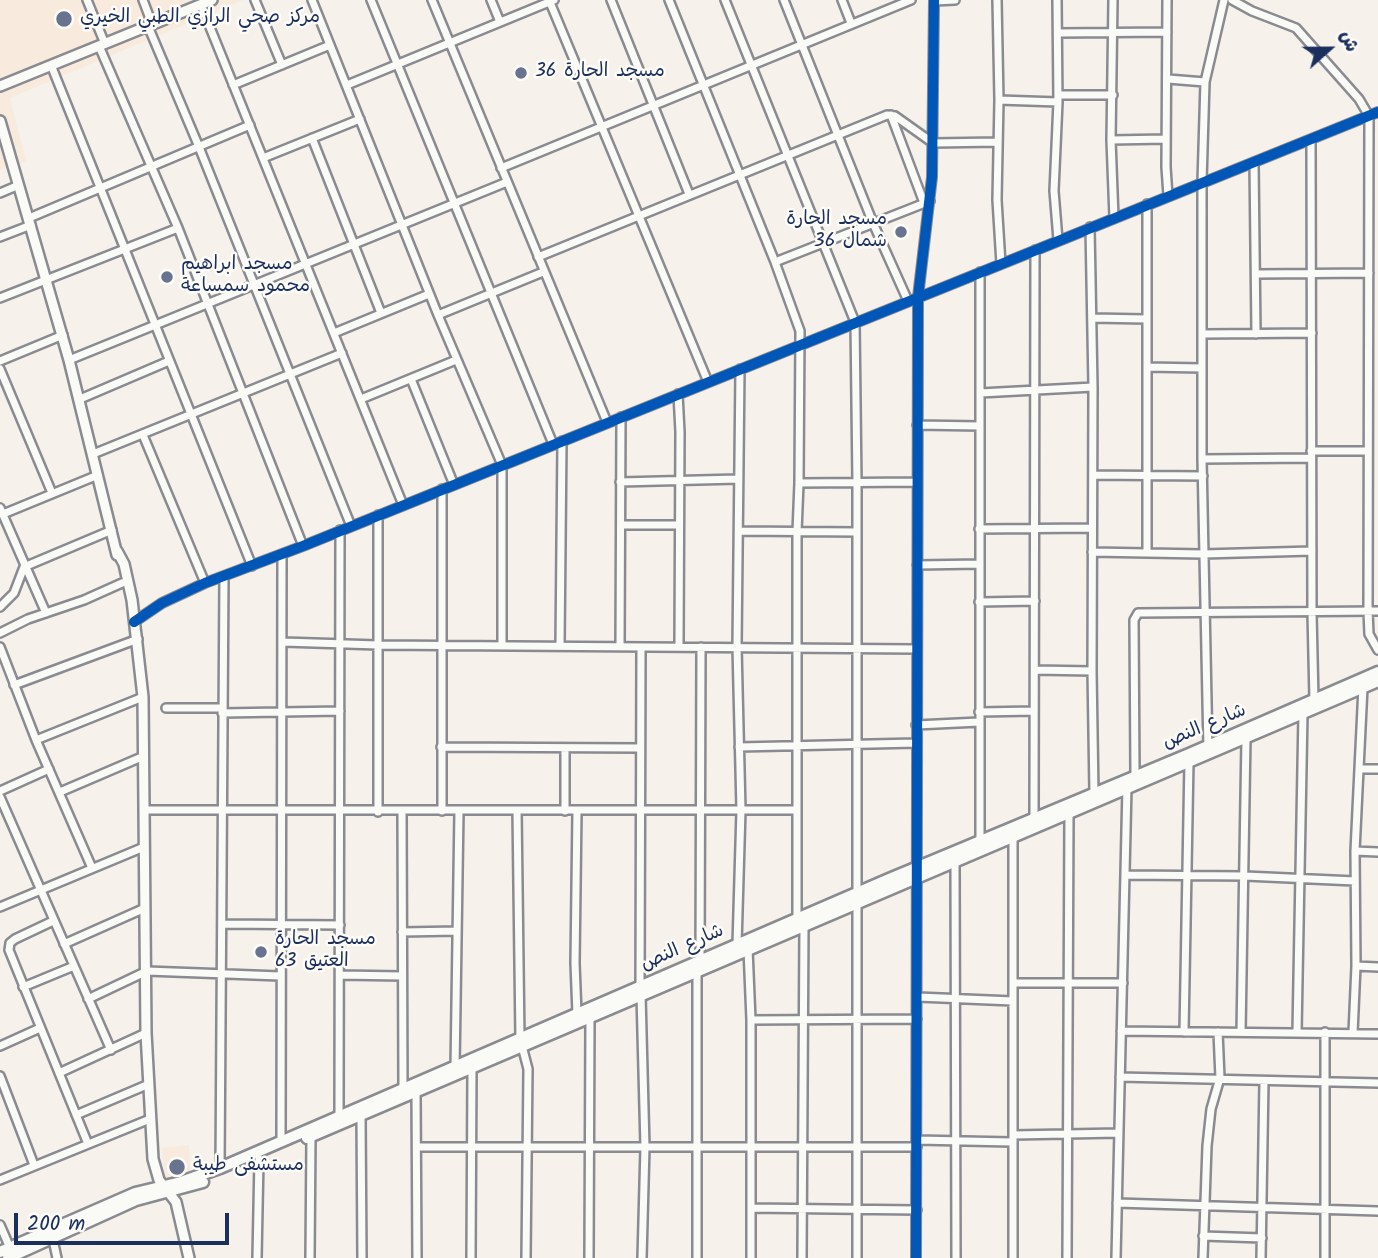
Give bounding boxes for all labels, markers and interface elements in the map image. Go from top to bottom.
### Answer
place label: مركز صحي الرازي الطبي الخيري [80,8,320,30]
marker: مركز صحي الرازي الطبي الخيري [54,9,74,29]
north arrow [1294,14,1364,84]
text: ش [1331,26,1366,57]
place label: مسجد الحارة 36 [535,62,665,84]
marker: مسجد الحارة 36 [513,65,529,81]
place label: مسجد الحارة 36 شمال [786,210,887,254]
marker: مسجد الحارة 36 شمال [893,224,909,240]
place label: مسجد ابراهيم محمود سمساعة [181,255,310,299]
marker: مسجد ابراهيم محمود سمساعة [159,269,175,285]
street label: شارع النص [1160,700,1250,756]
street label: شارع النص [638,921,728,977]
place label: مسجد الحارة 63 العتيق [275,930,376,974]
marker: مسجد الحارة 63 العتيق [253,944,269,960]
place label: مستشفى طيبة [193,1156,304,1178]
marker: مستشفى طيبة [167,1157,187,1177]
scale bar [18,1198,233,1242]
text: 200 m [27,1208,85,1241]

